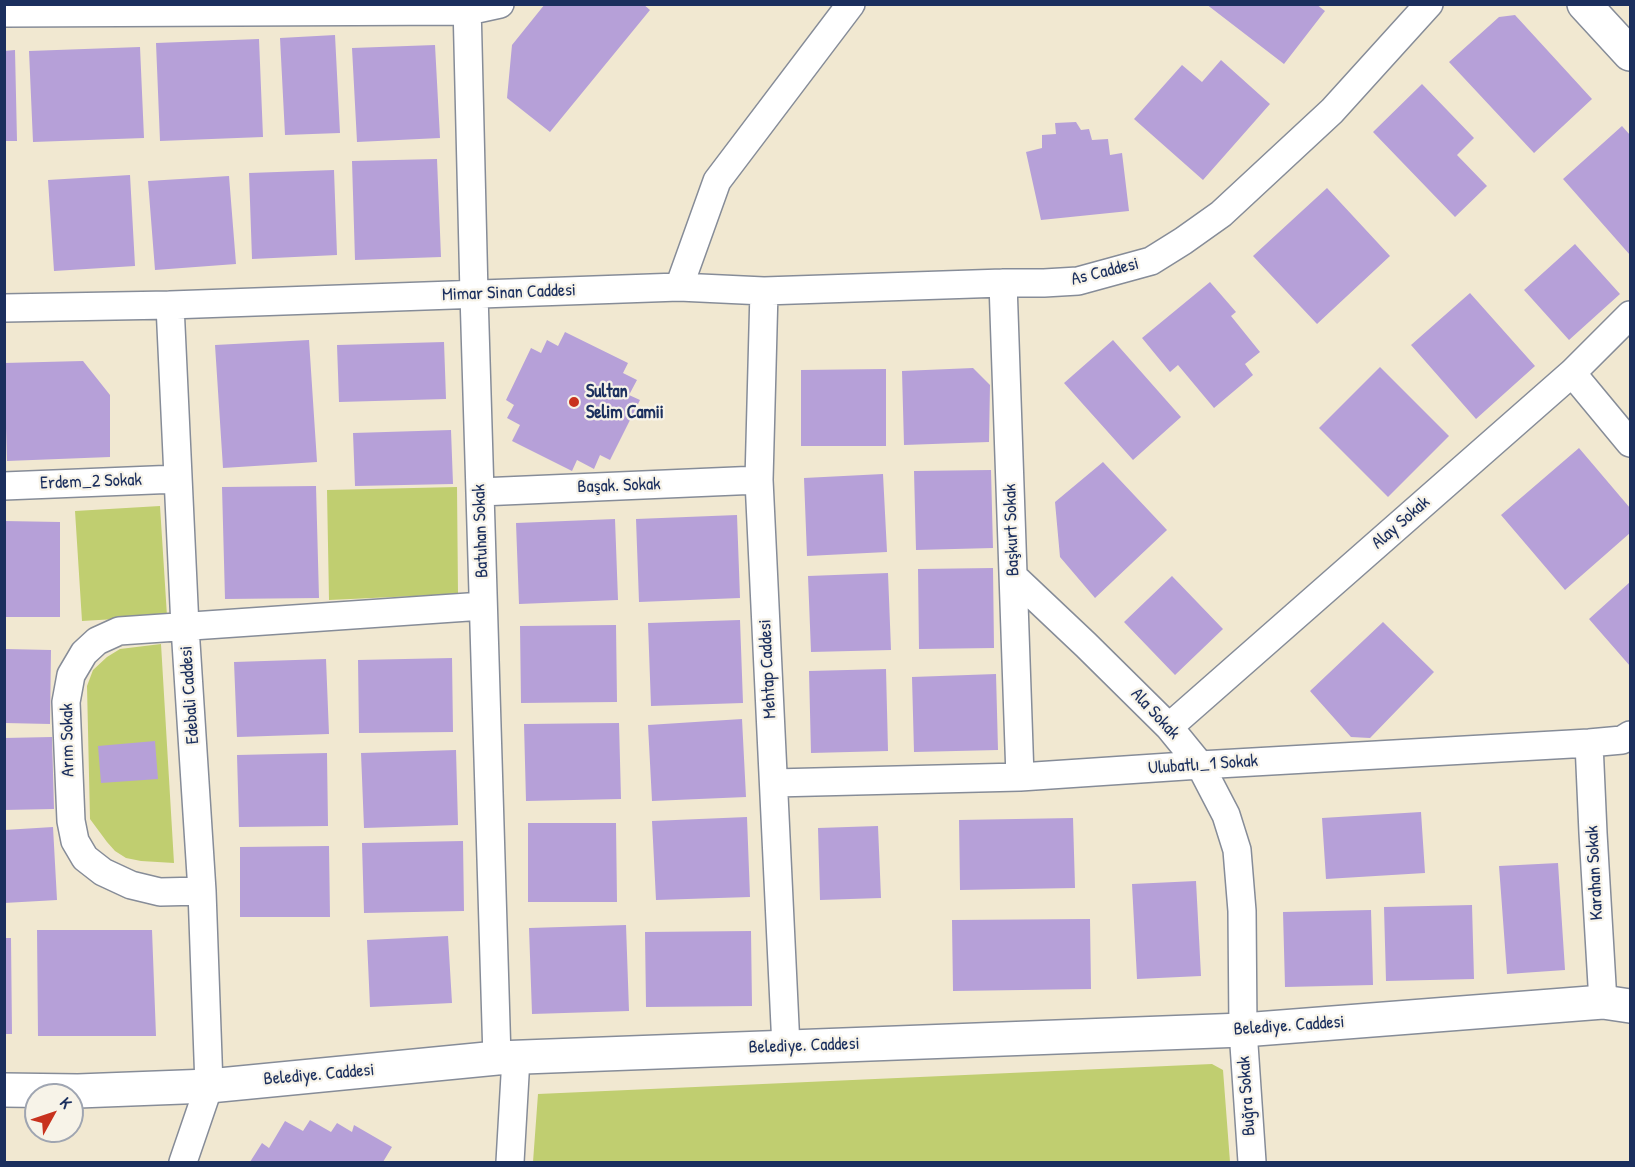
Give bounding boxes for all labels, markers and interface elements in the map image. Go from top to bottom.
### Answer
street label: As Caddesi [1069,253,1141,291]
street label: Mimar Sinan Caddesi [442,280,576,306]
place label: Sultan Selim Camii [586,381,664,424]
marker: Sultan Selim Camii [567,395,581,409]
street label: Erdem_2 Sokak [40,469,142,495]
street label: Başak. Sokak [577,474,661,498]
street label: Başkurt Sokak [1000,483,1024,577]
street label: Batuhan Sokak [469,484,493,578]
street label: Alay Sokak [1368,492,1434,554]
street label: Mehtap Caddesi [755,619,781,719]
street label: Edebali Caddesi [176,645,204,745]
street label: Ala Sokak [1126,684,1184,744]
street label: Arım Sokak [57,703,79,777]
street label: Ulubatlı_1 Sokak [1147,750,1259,780]
street label: Karahan Sokak [1582,825,1608,921]
street label: Belediye. Caddesi [1233,1011,1345,1041]
street label: Belediye. Caddesi [748,1033,860,1059]
street label: Buğra Sokak [1233,1055,1261,1137]
street label: Belediye. Caddesi [263,1059,375,1091]
north arrow [24,1083,84,1143]
text: K [55,1092,77,1113]

